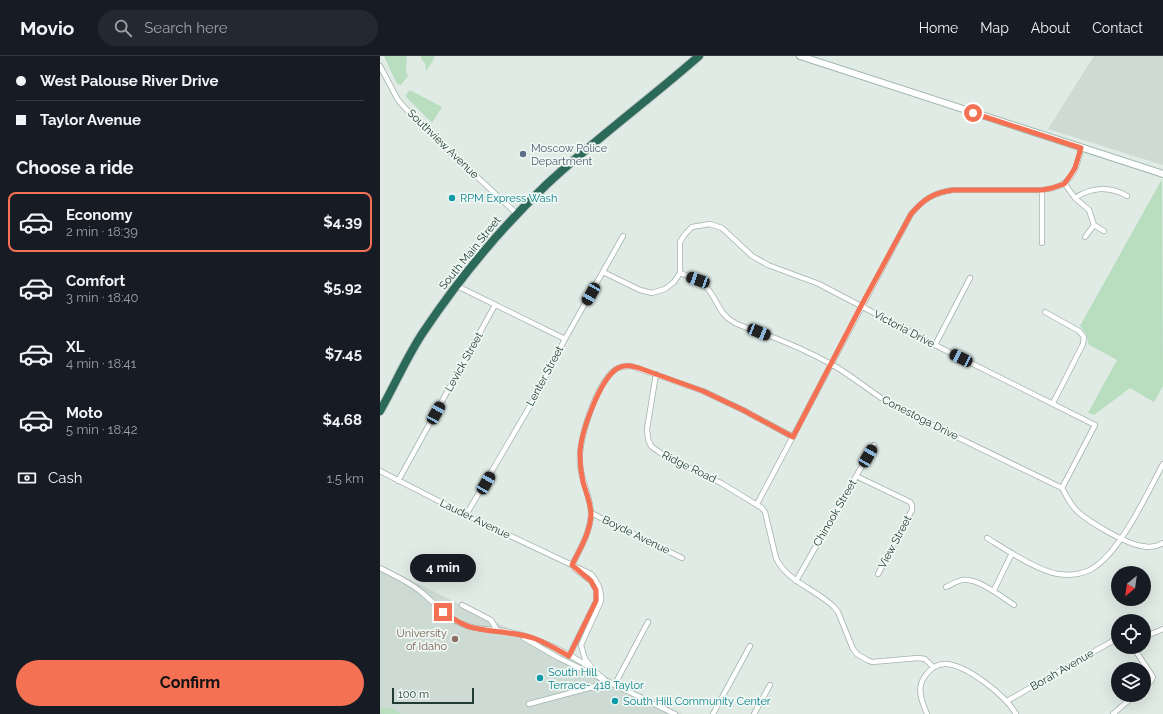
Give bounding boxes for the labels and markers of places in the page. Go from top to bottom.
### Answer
place label: Moscow Police Department [531,142,608,168]
marker: Moscow Police Department [518,149,528,159]
place label: RPM Express Wash [460,192,557,205]
marker: RPM Express Wash [447,193,457,203]
place label: University of Idaho [397,627,447,653]
marker: University of Idaho [450,634,460,644]
place label: South Hill Terrace- 418 Taylor [548,666,644,692]
marker: South Hill Terrace- 418 Taylor [535,673,545,683]
place label: South Hill Community Center [623,695,771,708]
marker: South Hill Community Center [610,696,620,706]

